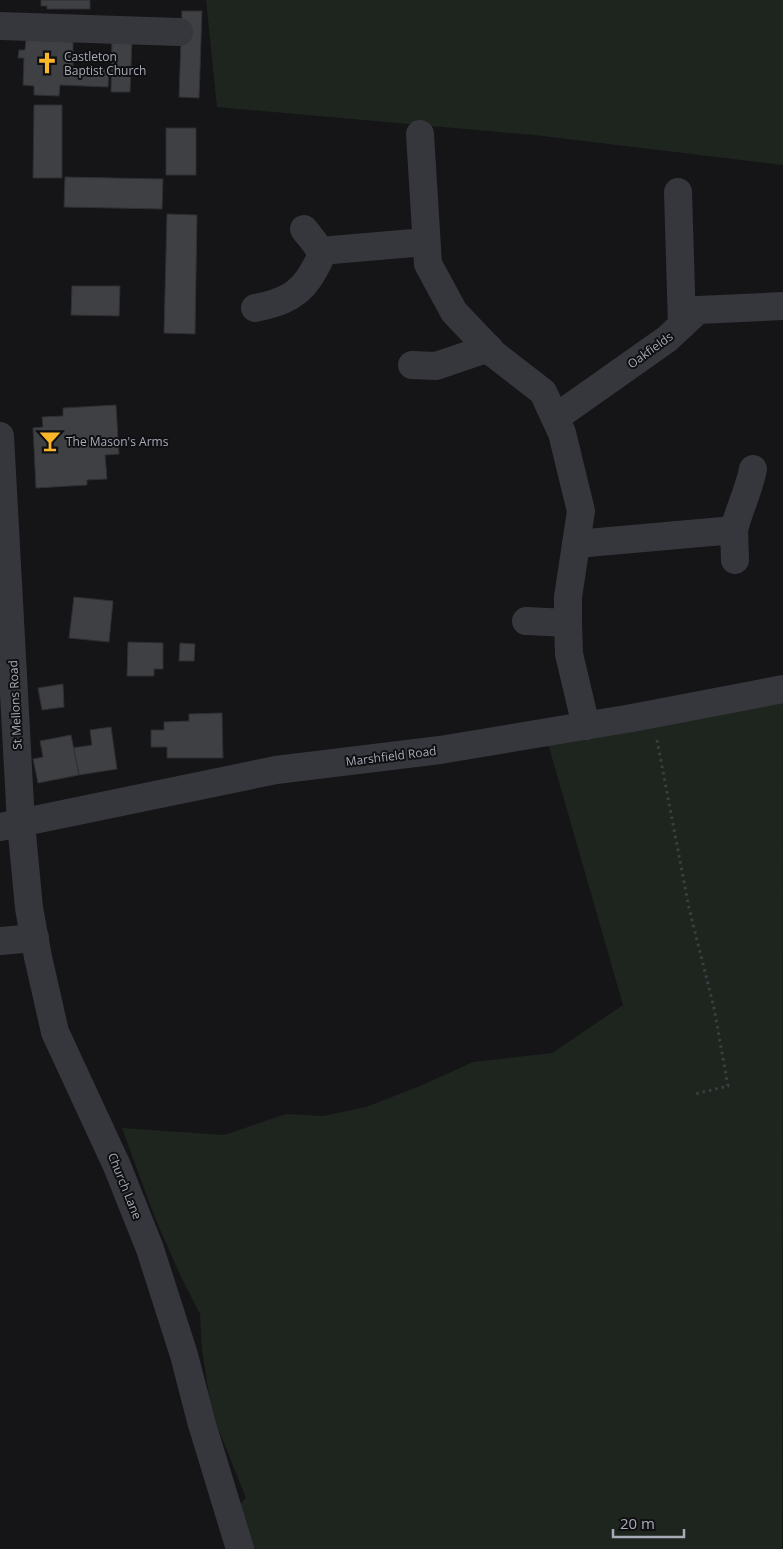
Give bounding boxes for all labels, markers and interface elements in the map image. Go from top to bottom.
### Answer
place label: Castleton Baptist Church [64,48,146,79]
church icon: Castleton Baptist Church [34,50,60,76]
street label: Oakfields [624,328,676,372]
bar icon: The Mason's Arms [37,428,63,454]
place label: The Mason's Arms [66,433,169,450]
street label: St Mellons Road [4,660,26,750]
street label: Marshfield Road [345,742,437,770]
street label: Church Lane [104,1150,146,1222]
scale bar [613,1506,684,1538]
text: 20 m [620,1513,655,1533]

